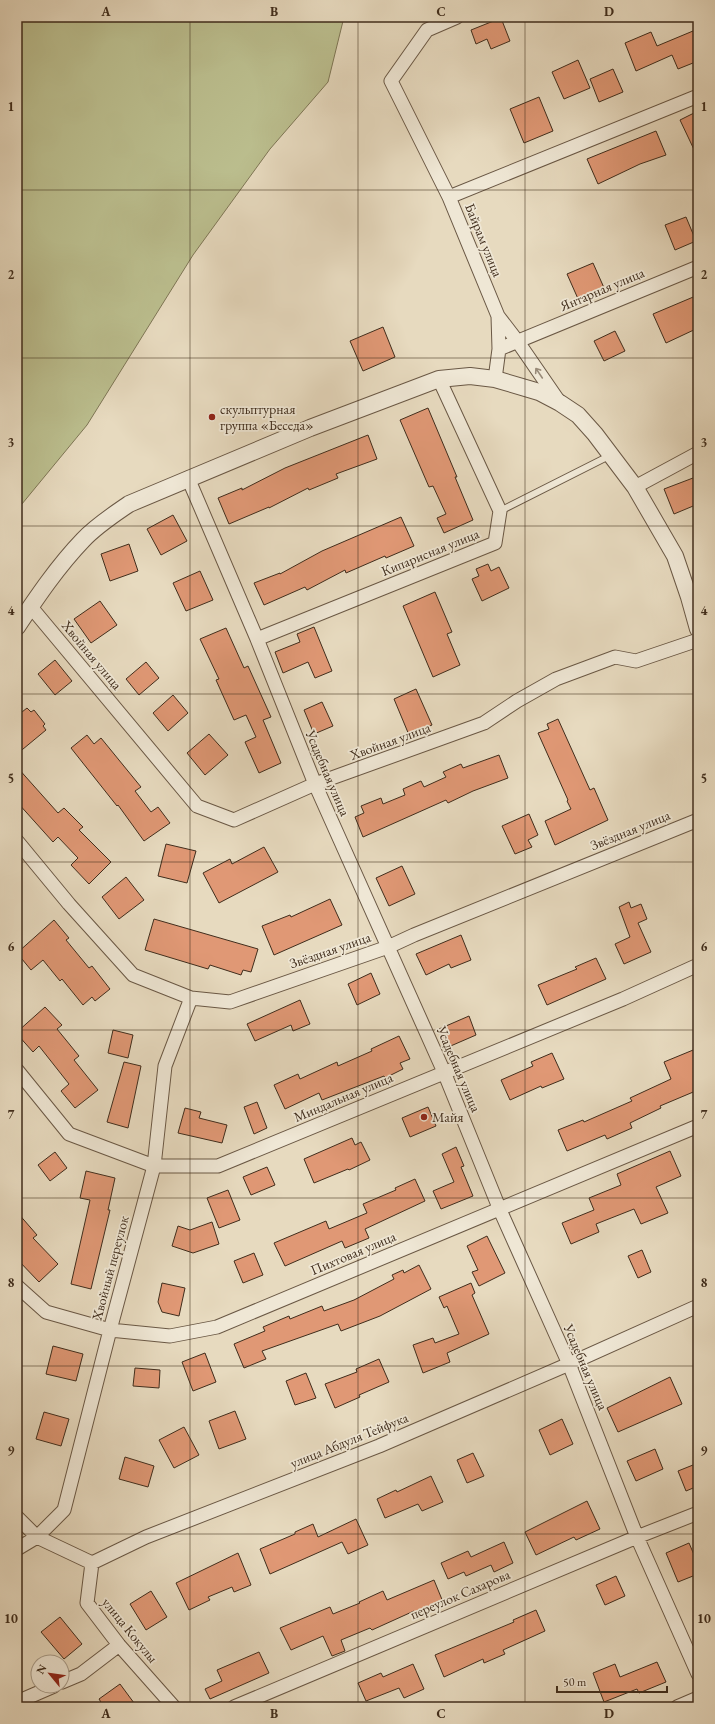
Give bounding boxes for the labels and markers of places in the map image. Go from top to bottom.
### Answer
place label: скульптурная группа «Беседа» [220,400,314,434]
marker: скульптурная группа «Беседа» [207,412,217,422]
place label: Майя [432,1108,464,1126]
marker: Майя [419,1112,429,1122]

